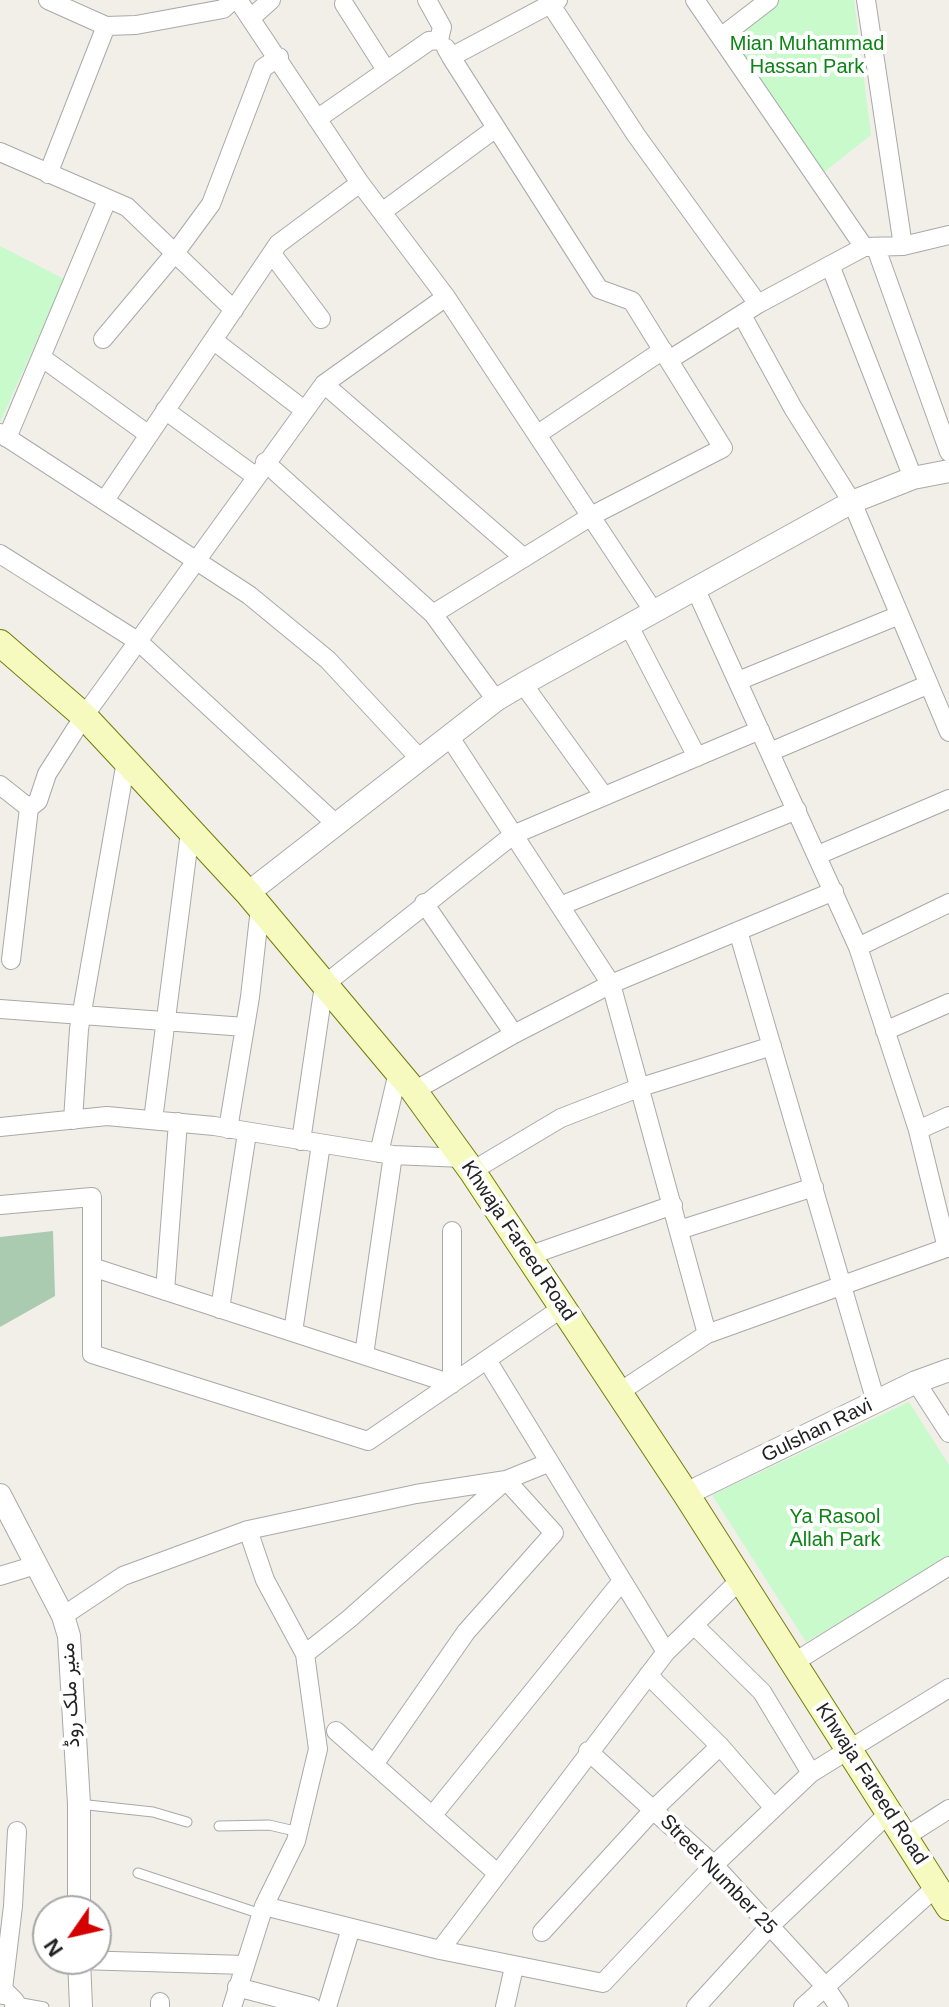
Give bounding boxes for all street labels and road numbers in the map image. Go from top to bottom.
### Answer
street label: Khwaja Fareed Road [456,1156,580,1326]
street label: Gulshan Ravi [758,1394,876,1468]
street label: منیر ملک روڈ [56,1642,86,1748]
street label: Khwaja Fareed Road [810,1699,932,1869]
street label: Street Number 25 [655,1810,781,1940]

